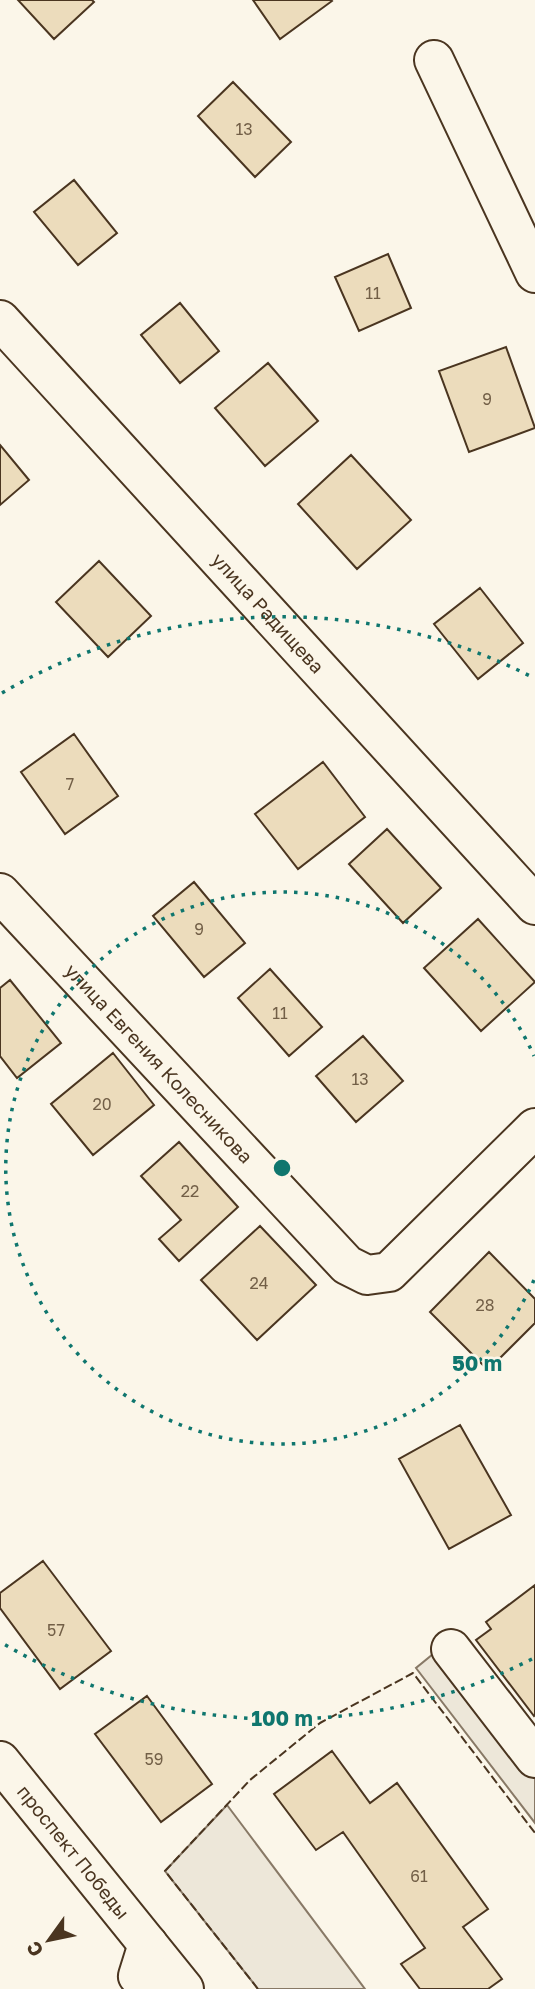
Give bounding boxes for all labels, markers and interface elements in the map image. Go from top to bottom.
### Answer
house number: 13 [235,119,253,139]
house number: 11 [365,283,381,303]
house number: 9 [482,389,492,409]
street label: улица Радищева [207,548,329,678]
house number: 7 [66,774,74,794]
house number: 9 [194,919,204,939]
street label: улица Евгения Колесникова [61,958,258,1168]
house number: 11 [272,1003,288,1023]
house number: 13 [351,1069,369,1089]
house number: 20 [92,1094,112,1114]
centre of rings [270,1156,294,1180]
house number: 22 [181,1181,199,1201]
house number: 24 [249,1273,269,1293]
house number: 28 [475,1295,495,1315]
text: 50 m [452,1350,502,1376]
house number: 57 [47,1620,65,1640]
text: 100 m [251,1705,313,1731]
house number: 59 [145,1749,163,1769]
street label: проспект Победы [13,1780,135,1923]
house number: 61 [410,1866,428,1886]
north arrow [14,1905,84,1975]
text: С [21,1938,48,1961]

